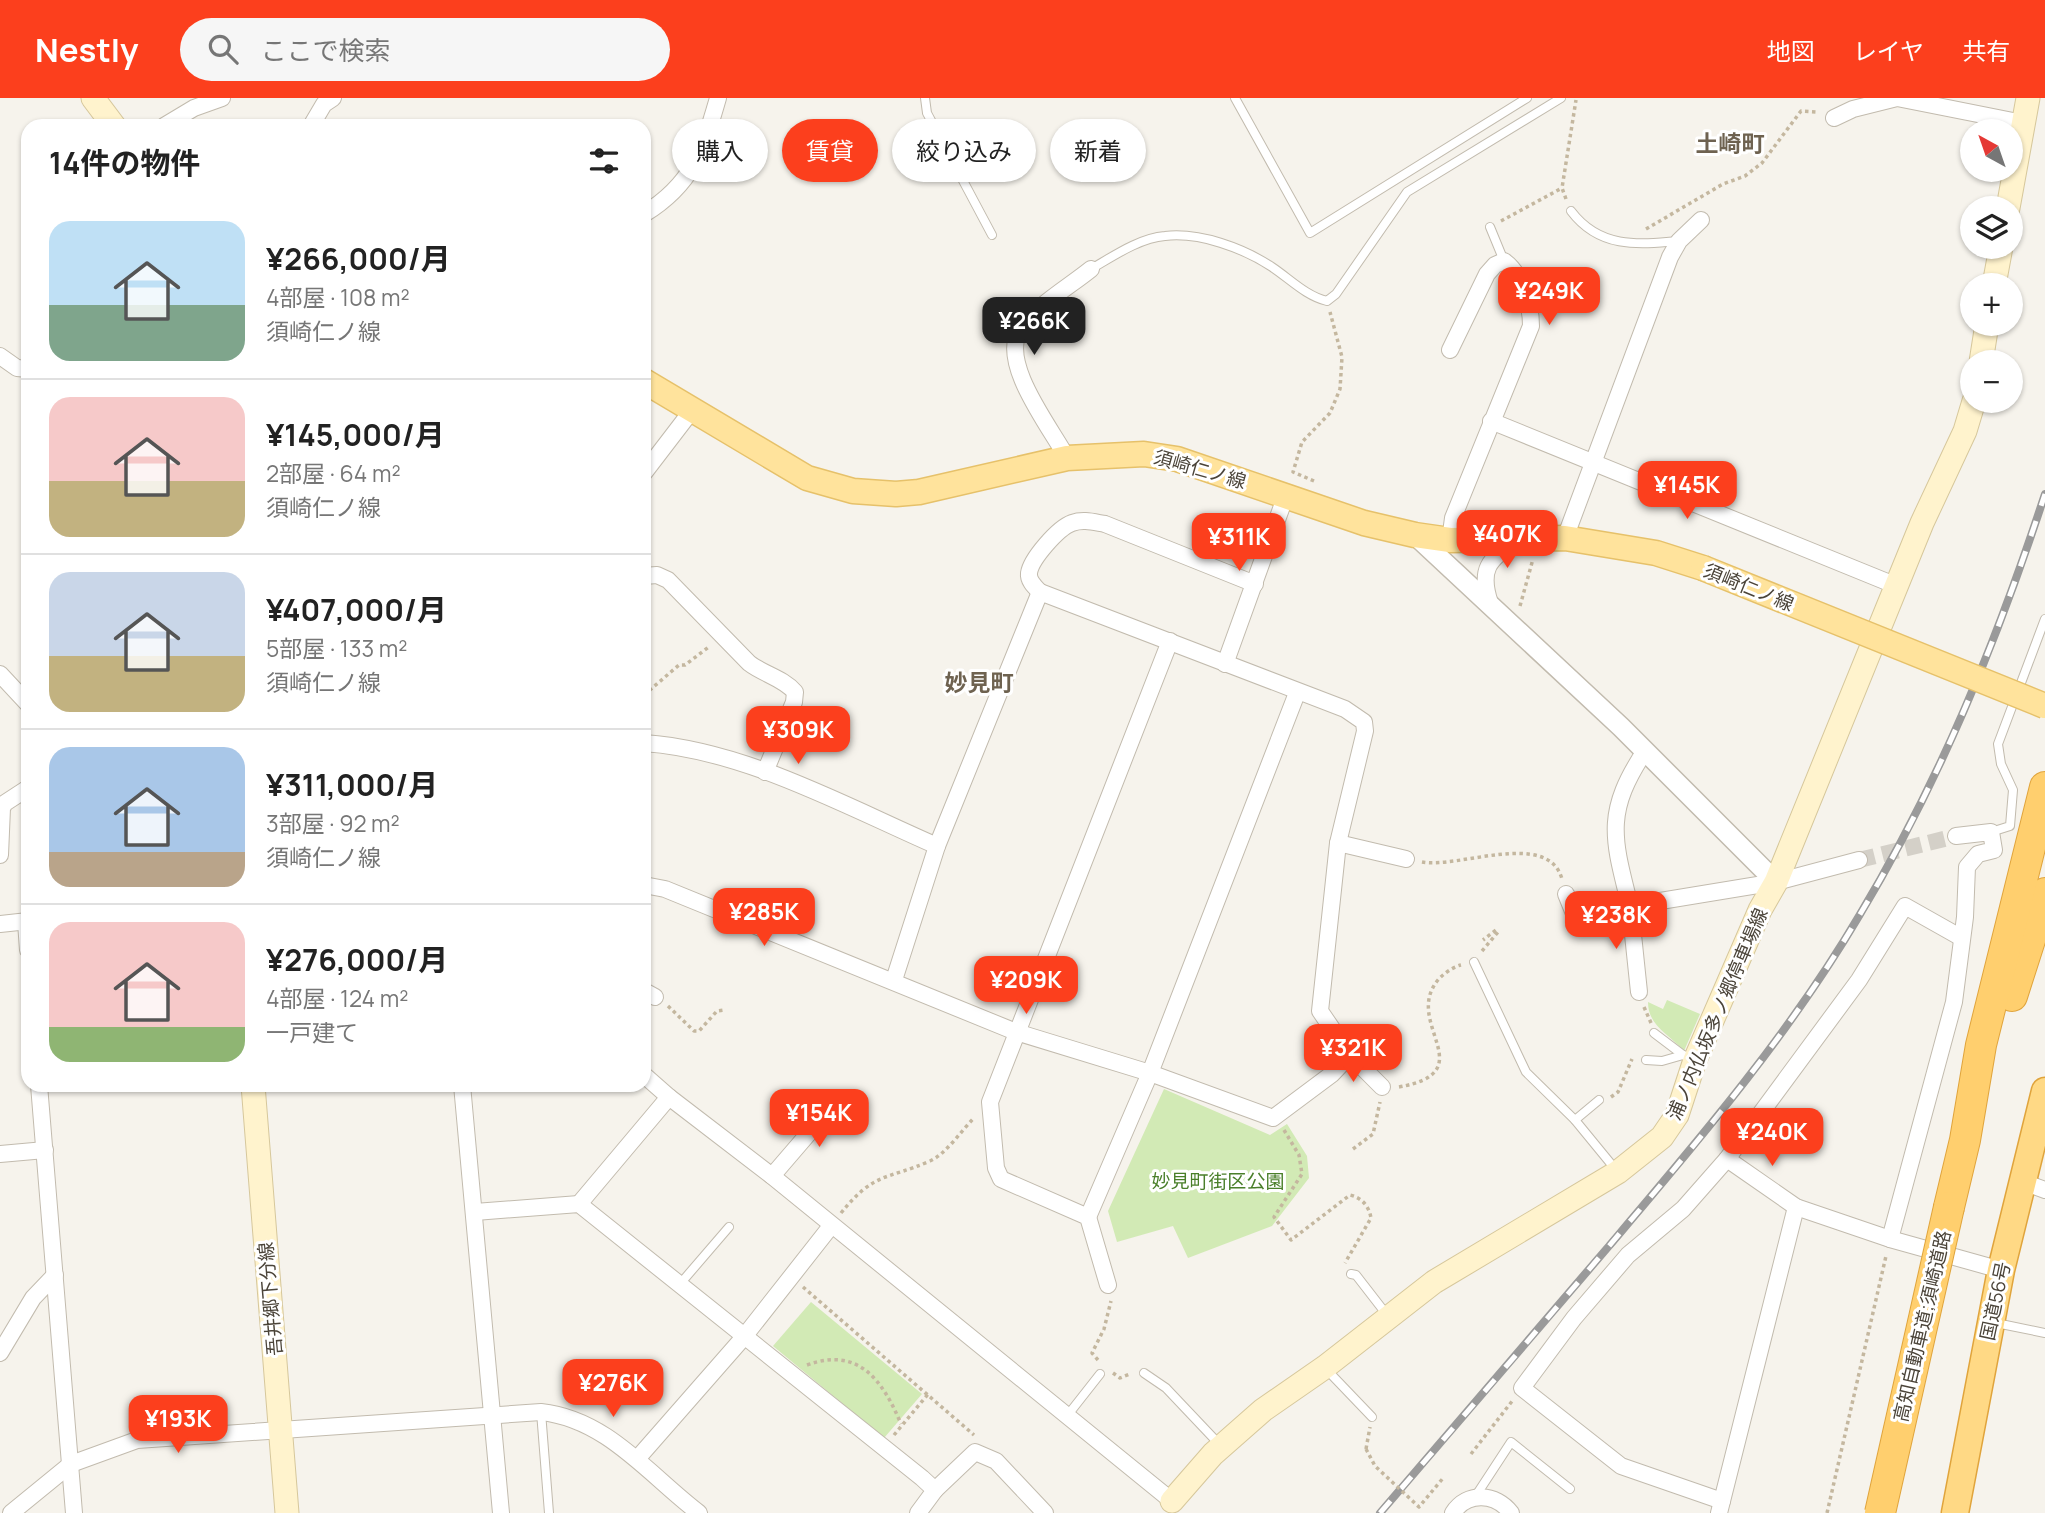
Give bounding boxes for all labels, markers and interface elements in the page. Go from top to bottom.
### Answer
search box [180,18,670,81]
text: Nestly [35,27,138,72]
icon: search [204,30,242,68]
text: ここで検索 [260,32,390,68]
text: 地図 [1767,34,1815,67]
text: レイヤ [1853,34,1924,67]
text: 共有 [1962,34,2010,67]
chip: 購入 [672,119,768,182]
chip: 賃貸 [782,119,878,182]
chip: 絞り込み [892,119,1036,182]
chip: 新着 [1050,119,1146,182]
north arrow [1960,119,2023,182]
map controls [1960,119,2023,413]
district label: 土崎町 [1696,127,1765,159]
text: 14件の物件 [49,142,200,183]
icon: filters [585,142,623,180]
button: layers [1960,196,2023,259]
text: ¥266,000/月 [266,238,451,279]
icon: home [105,249,189,333]
pin: ¥249K [1500,268,1598,327]
button: + [1960,273,2023,336]
text: ¥249K [1514,274,1584,306]
text: 4部屋 · 108 m² [266,281,410,313]
pin: ¥266K [985,298,1083,357]
text: ¥266K [998,304,1070,336]
text: 須崎仁ノ線 [266,315,381,347]
button: − [1960,350,2023,413]
text: ¥145,000/月 [266,414,445,455]
icon: home [105,425,189,509]
street label: 須崎仁ノ線 [1151,443,1249,495]
text: 2部屋 · 64 m² [266,457,401,489]
pin: ¥145K [1638,462,1736,521]
text: ¥145K [1654,468,1720,500]
text: 須崎仁ノ線 [266,491,381,523]
pin: ¥407K [1458,510,1556,570]
pin: ¥311K [1190,514,1288,573]
text: ¥407K [1473,517,1541,549]
text: ¥311K [1208,520,1270,552]
street label: 須崎仁ノ線 [1700,557,1798,617]
text: ¥407,000/月 [266,589,447,630]
icon: home [105,600,189,684]
text: 5部屋 · 133 m² [266,632,407,664]
text: 須崎仁ノ線 [266,666,381,698]
district label: 妙見町 [945,666,1014,698]
pin: ¥309K [749,706,847,766]
text: ¥309K [762,713,834,745]
text: ¥311,000/月 [266,764,438,805]
icon: home [105,775,189,859]
text: 3部屋 · 92 m² [266,807,400,839]
text: 須崎仁ノ線 [266,841,381,873]
pin: ¥285K [715,888,813,948]
pin: ¥238K [1567,892,1665,951]
text: ¥285K [729,895,799,927]
text: ¥238K [1581,898,1651,930]
street label: 浦ノ内仏坂多ノ郷停車場線 [1660,904,1774,1124]
text: ¥276,000/月 [266,939,448,980]
icon: home [105,950,189,1034]
pin: ¥209K [977,956,1075,1016]
text: ¥209K [990,963,1062,995]
text: 4部屋 · 124 m² [266,982,408,1014]
text: 一戸建て [266,1016,358,1048]
pin: ¥321K [1304,1024,1402,1084]
text: ¥321K [1320,1031,1386,1063]
pin: ¥154K [770,1090,868,1149]
text: ¥154K [786,1096,852,1128]
pin: ¥240K [1723,1108,1821,1168]
text: ¥240K [1736,1115,1808,1147]
park label: 妙見町街区公園 [1151,1168,1285,1194]
street label: 高知自動車道;須崎道路 [1887,1228,1957,1424]
street label: 吾井郷下分線 [252,1241,288,1357]
street label: 国道56号 [1974,1259,2016,1343]
pin: ¥276K [564,1360,662,1419]
text: ¥276K [578,1366,648,1398]
pin: ¥193K [129,1396,227,1455]
text: ¥193K [145,1402,211,1434]

